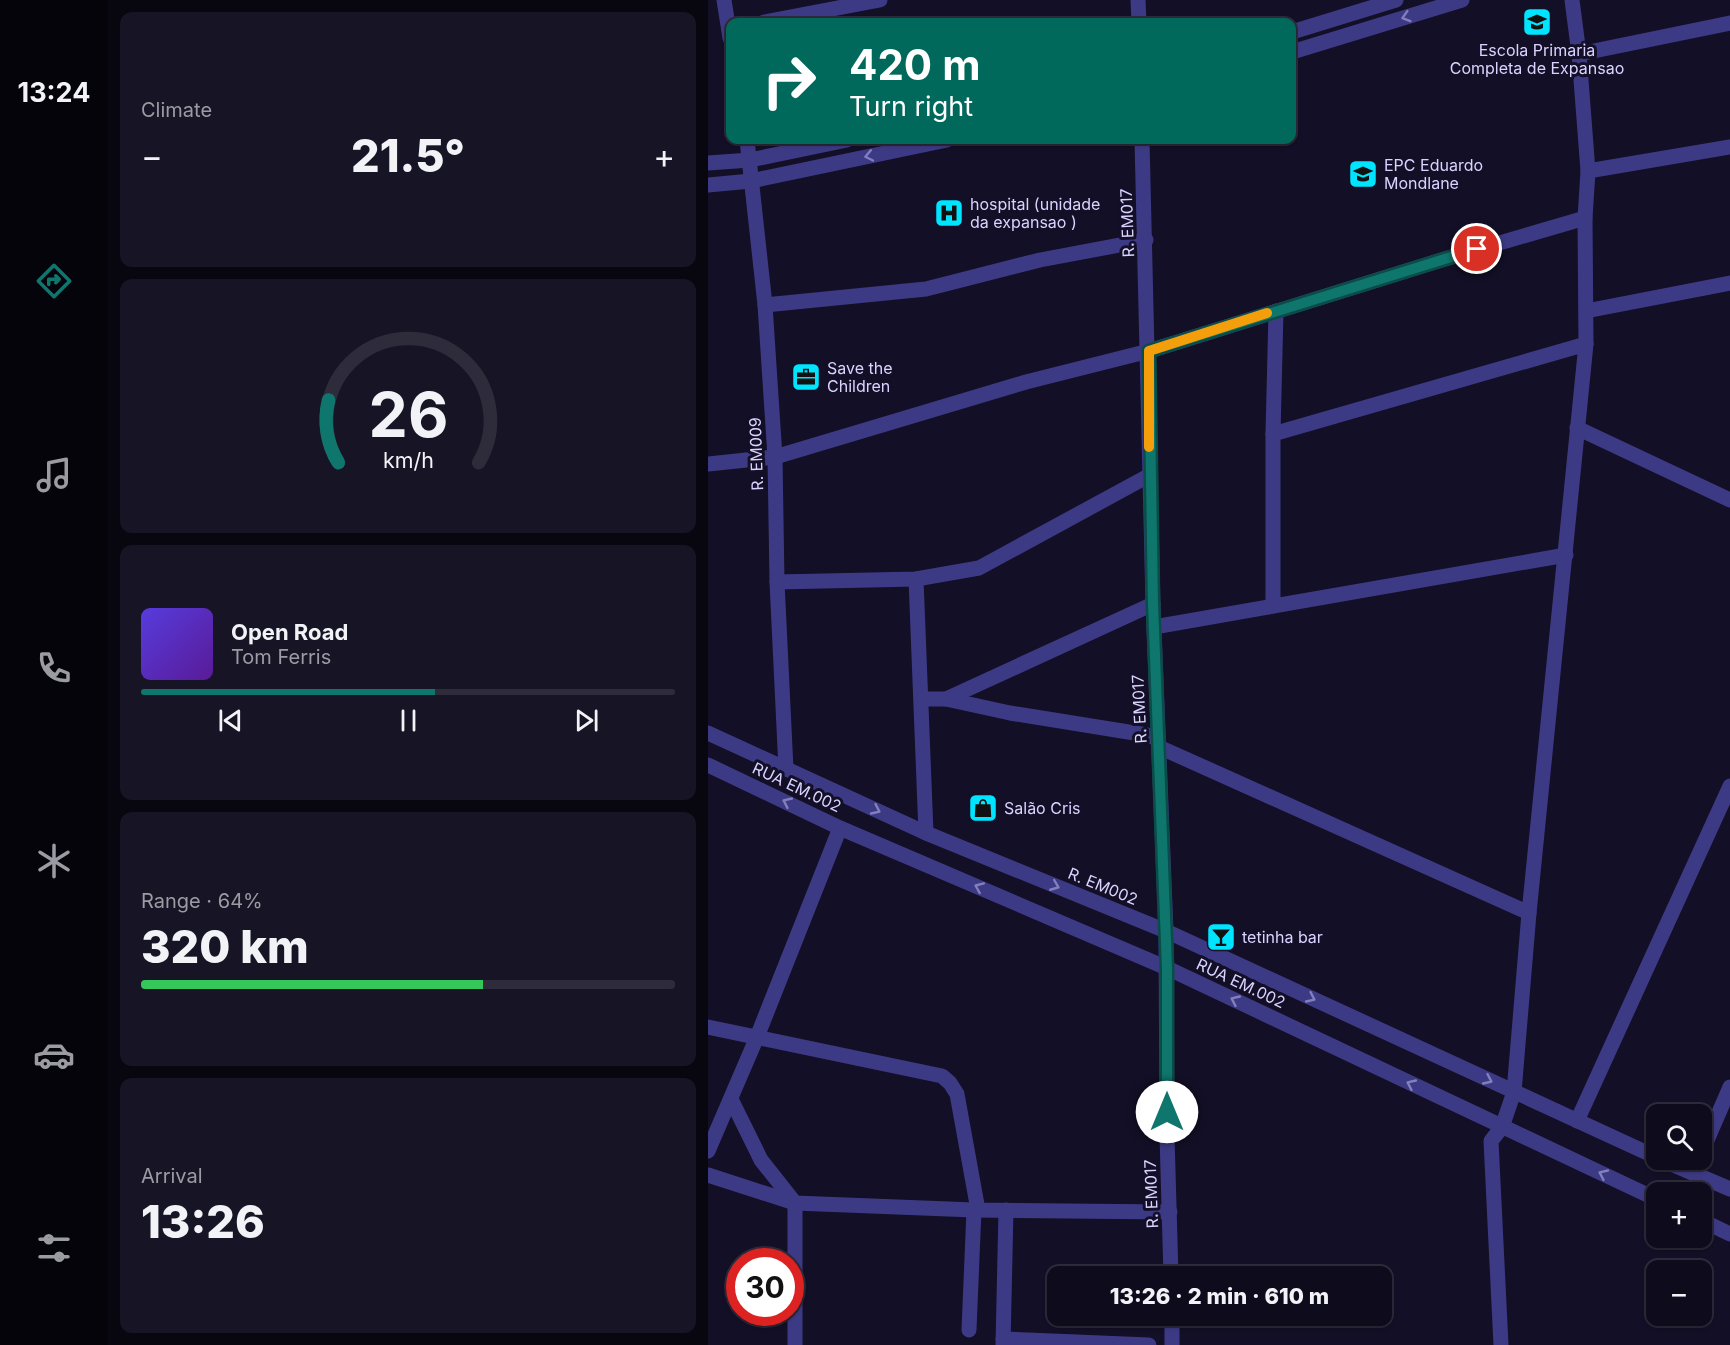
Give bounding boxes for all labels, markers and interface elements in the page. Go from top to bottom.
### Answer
school or university icon: Escola Primaria Completa de Expansao [1521,6,1553,38]
one-way arrow [1401,10,1412,22]
text: 420 m [849,39,980,90]
place label: Escola Primaria Completa de Expansao [1450,40,1624,78]
icon: right [750,42,828,120]
text: 13:24 [18,76,90,109]
text: Turn right [849,90,973,123]
text: Climate [141,98,212,122]
text: 21.5° [351,128,465,183]
text: − [141,136,163,176]
text: + [653,136,675,176]
one-way arrow [865,149,875,162]
place label: EPC Eduardo Mondlane [1384,155,1483,193]
school or university icon: EPC Eduardo Mondlane [1347,158,1379,190]
street label: R. EM017 [1116,188,1138,258]
place label: hospital (unidade da expansao ) [970,194,1100,232]
hospital icon: hospital (unidade da expansao ) [933,197,965,229]
pin [1451,223,1502,274]
icon: arrive [1460,232,1493,265]
icon: directions [33,260,75,302]
place label: Save the Children [827,358,893,396]
office icon: Save the Children [790,361,822,393]
text: 26 [368,377,448,452]
street label: R. EM009 [745,417,767,491]
text: km/h [383,447,433,473]
icon: music [33,454,75,496]
text: Open Road [231,619,348,645]
text: Tom Ferris [231,645,331,669]
icon: phone [33,647,75,689]
street label: R. EM017 [1127,674,1151,744]
icon: previous [214,704,247,737]
icon: pause [392,704,425,737]
icon: next [570,704,603,737]
street label: RUA EM.002 [749,758,845,816]
shop icon: Salão Cris [967,792,999,824]
one-way arrow [783,798,794,810]
place label: Salão Cris [1004,798,1080,818]
one-way arrow [869,803,880,815]
icon: climate [33,840,75,882]
street label: R. EM002 [1065,863,1141,909]
one-way arrow [1049,879,1060,891]
one-way arrow [975,882,986,894]
text: Range · 64% [141,889,263,913]
text: 320 km [141,919,309,974]
bar icon: tetinha bar [1205,921,1237,953]
place label: tetinha bar [1242,927,1323,947]
street label: RUA EM.002 [1193,954,1289,1012]
one-way arrow [1304,991,1315,1003]
one-way arrow [1230,995,1241,1007]
icon: car [33,1034,75,1076]
one-way arrow [1481,1073,1492,1085]
one-way arrow [1406,1079,1417,1091]
position arrow [1135,1080,1199,1144]
map controls [1646,1104,1712,1326]
button: search [1646,1104,1712,1170]
street label: R. EM017 [1140,1159,1162,1229]
text: Arrival [141,1164,203,1188]
one-way arrow [1599,1170,1610,1182]
button: + [1646,1182,1712,1248]
text: 13:26 [141,1194,265,1249]
icon: filters [33,1227,75,1269]
speed limit sign: 30 [726,1248,804,1326]
button: − [1646,1260,1712,1326]
text: 13:26 · 2 min · 610 m [1110,1283,1329,1309]

